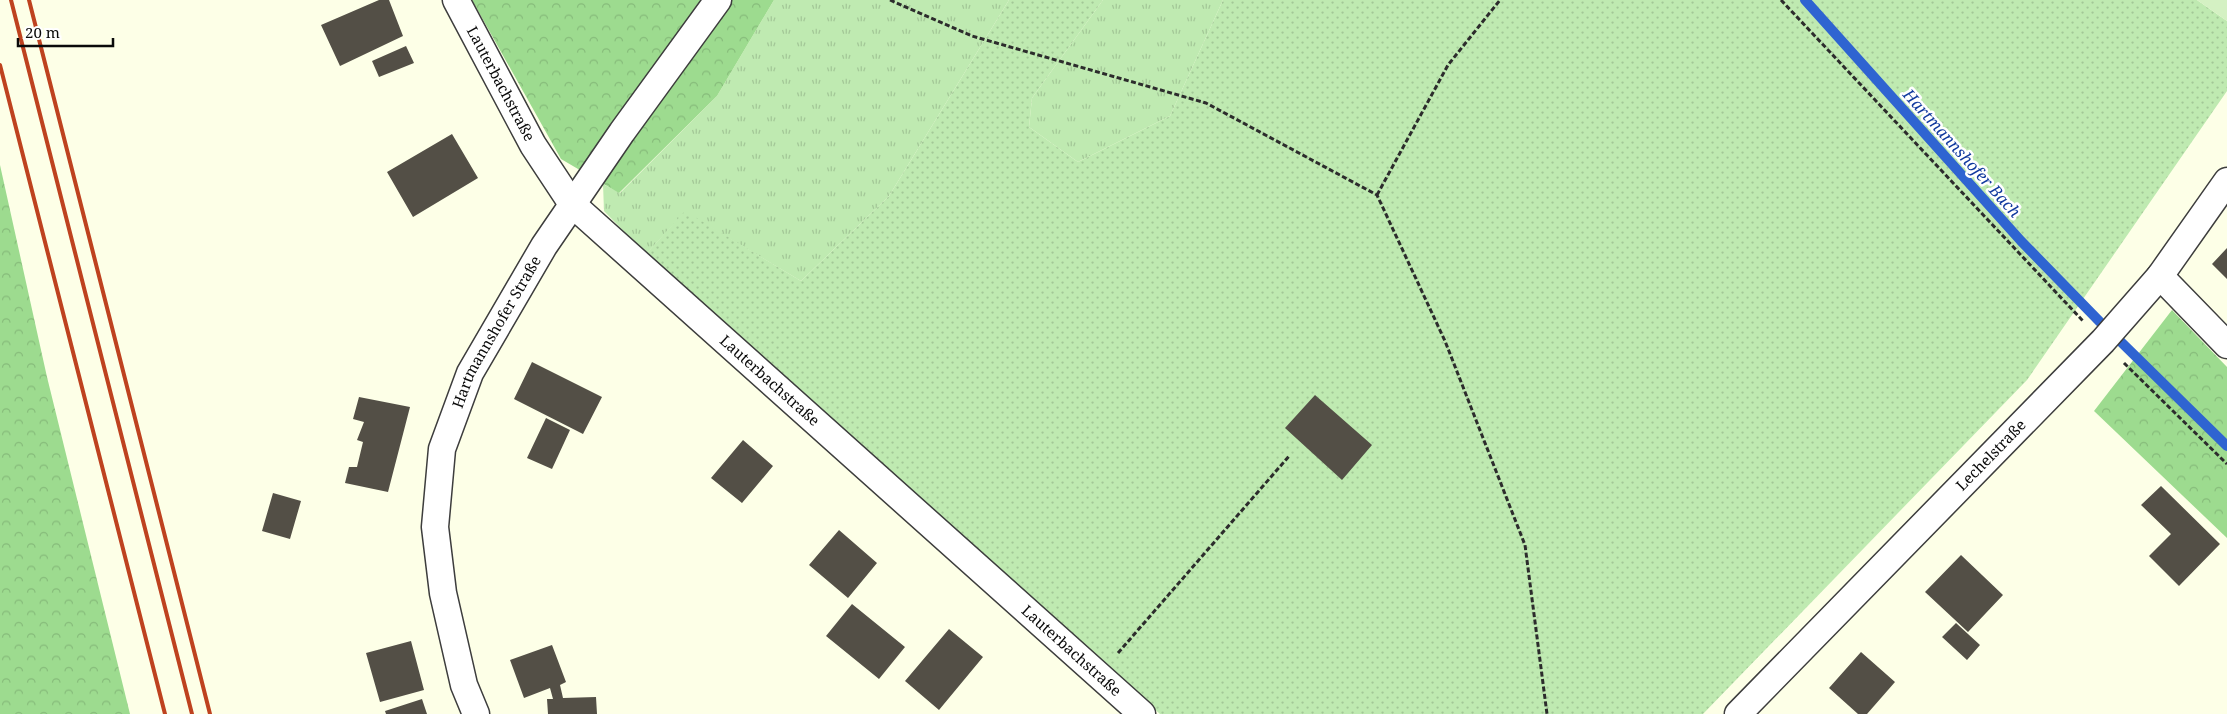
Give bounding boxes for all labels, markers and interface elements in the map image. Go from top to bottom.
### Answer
scale bar [18,15,112,47]
text: 20 m [25,22,60,42]
street label: Lauterbachstraße [463,23,540,144]
water label: Hartmannshofer Bach [1898,83,2026,222]
street label: Hartmannshofer Straße [447,252,545,411]
street label: Lauterbachstraße [716,330,824,430]
street label: Lechelstraße [1951,415,2030,494]
street label: Lauterbachstraße [1018,600,1126,700]

